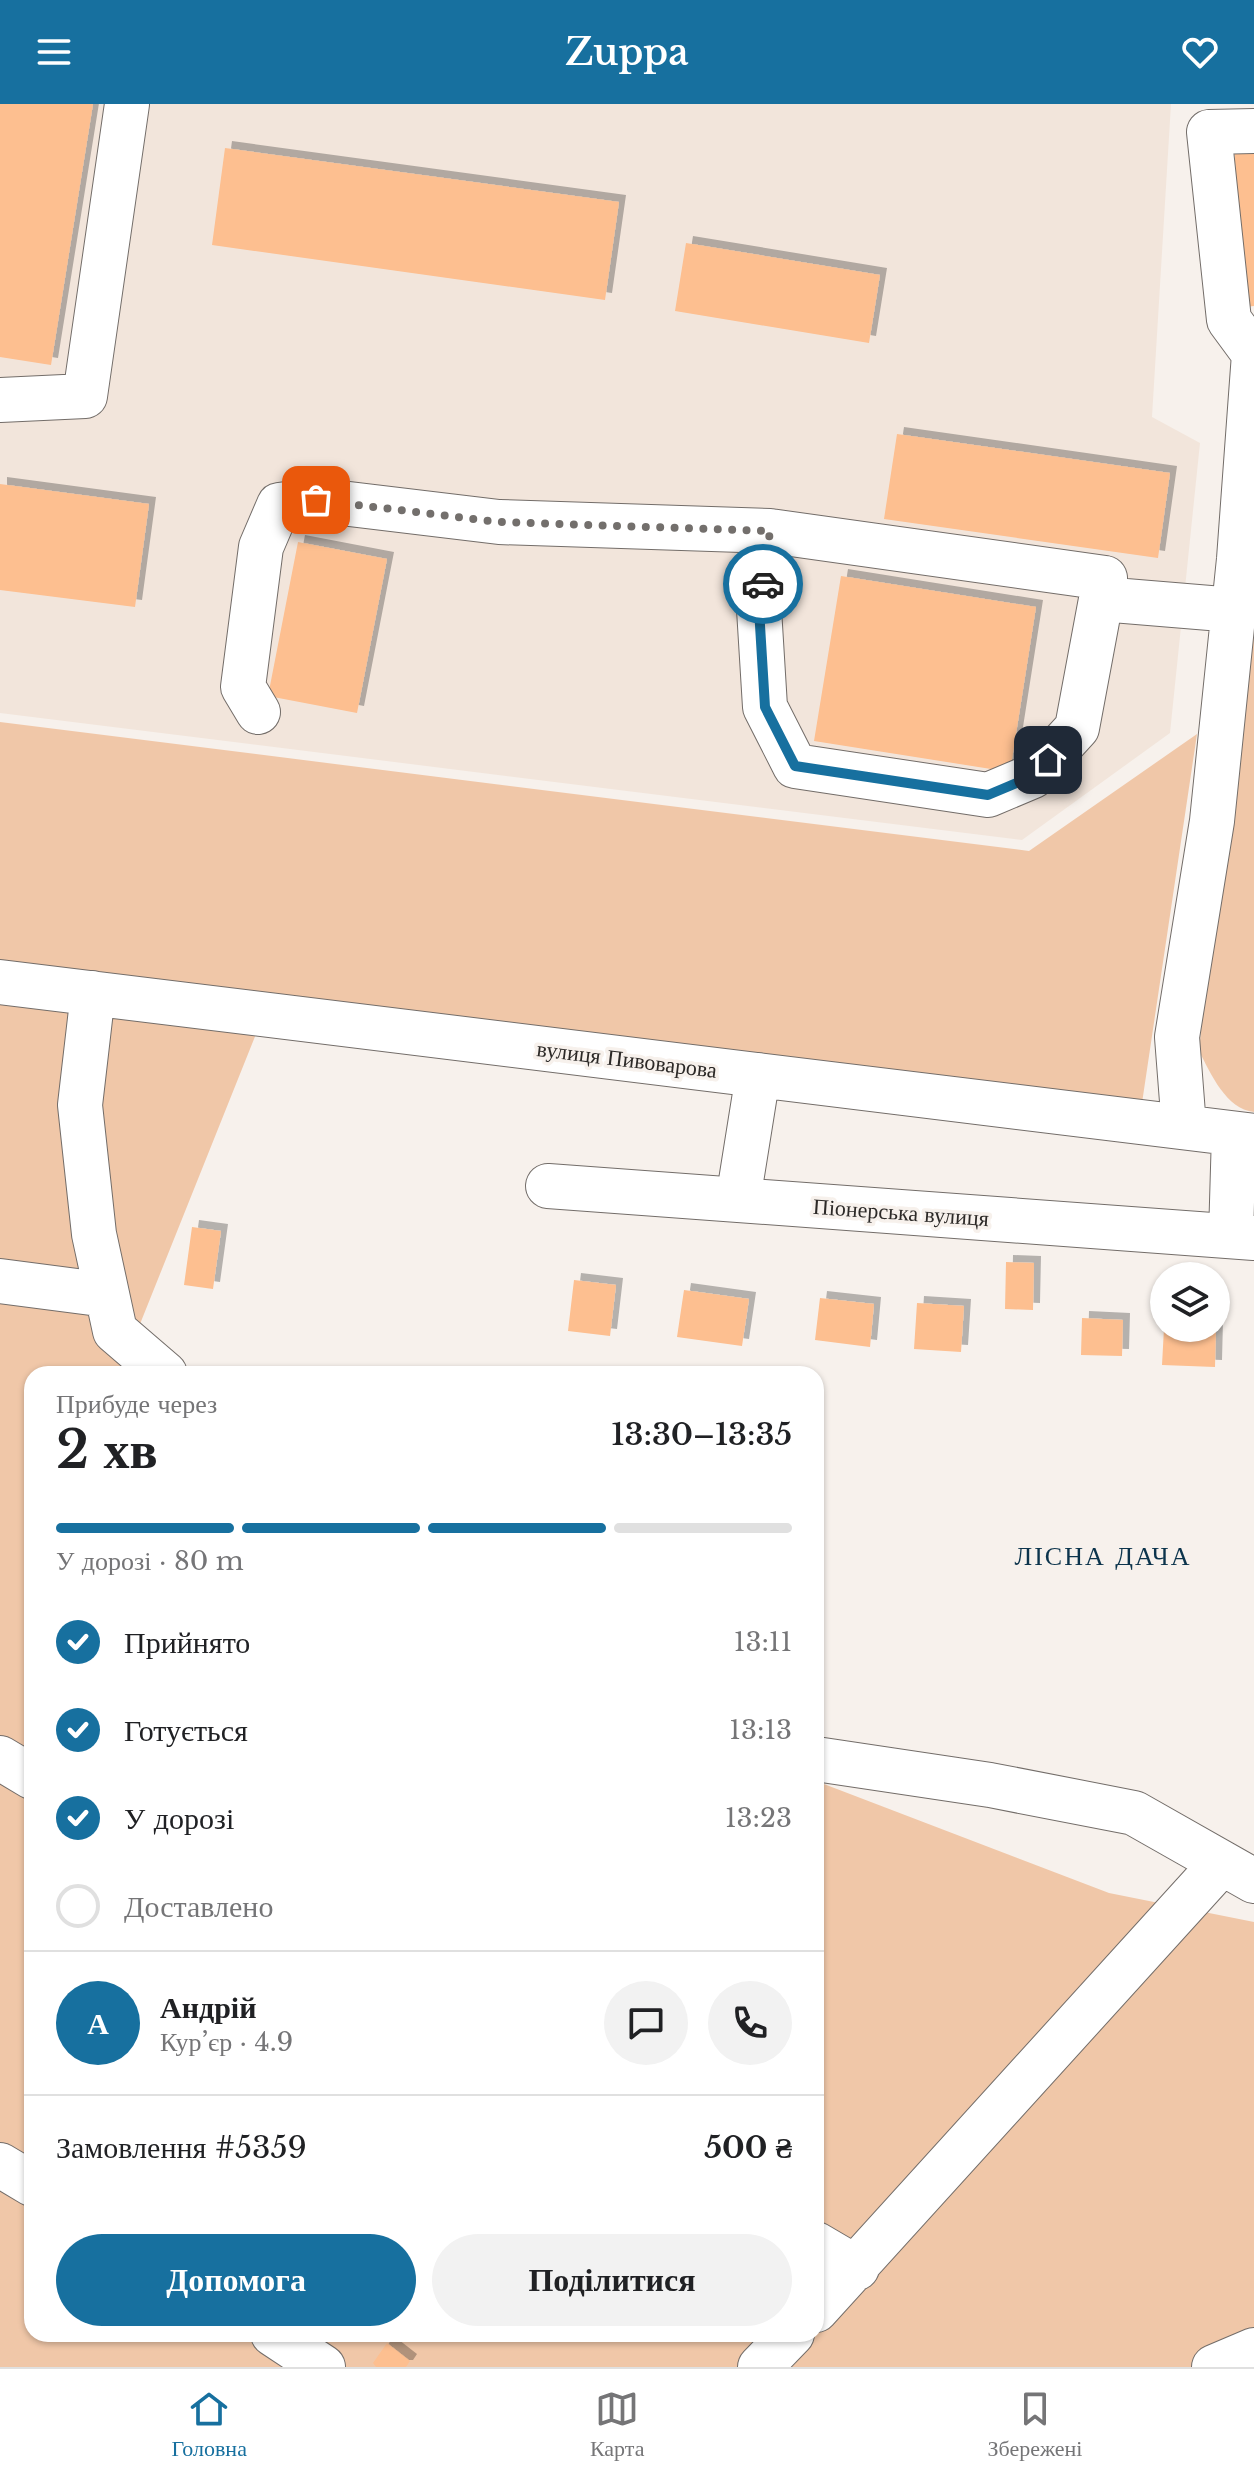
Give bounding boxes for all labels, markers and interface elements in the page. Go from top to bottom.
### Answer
icon: menu [32,30,76,74]
text: Zuppa [565,30,689,75]
icon: heart [1178,30,1222,74]
pin [282,466,350,534]
icon: bag [294,478,338,522]
courier [723,544,803,624]
icon: car [741,562,785,606]
pin [1014,726,1082,794]
icon: home [1026,738,1070,782]
street label: вулиця Пивоварова [535,1035,719,1084]
street label: Піонерська вулиця [812,1193,990,1232]
map controls [1150,1262,1230,1342]
button: layers [1150,1262,1230,1342]
text: Прибуде через [56,1388,217,1420]
text: 13:30–13:35 [611,1416,792,1453]
text: 2 хв [56,1418,158,1482]
district label: ЛІСНА ДАЧА [1015,1540,1191,1572]
text: У дорозі · 80 m [56,1545,244,1577]
icon: check [56,1620,100,1664]
text: Прийнято [124,1624,250,1661]
text: 13:11 [734,1626,792,1658]
icon: check [56,1708,100,1752]
text: Готується [124,1712,248,1749]
text: 13:13 [729,1714,792,1746]
icon: check [56,1796,100,1840]
text: У дорозі [124,1800,234,1837]
text: 13:23 [725,1802,792,1834]
text: Доставлено [124,1888,273,1925]
button: chat [604,1981,688,2065]
button: phone [708,1981,792,2065]
text: Андрій [160,1989,256,2026]
text: А [87,2005,109,2042]
text: Кур’єр · 4.9 [160,2026,293,2058]
text: Замовлення #5359 [56,2129,307,2166]
text: 500 ₴ [704,2129,792,2166]
button: Допомога [56,2234,416,2326]
button: Поділитися [432,2234,792,2326]
tab: Головна [172,2387,247,2462]
tab: Карта [590,2387,644,2462]
tab: Збережені [987,2387,1082,2462]

